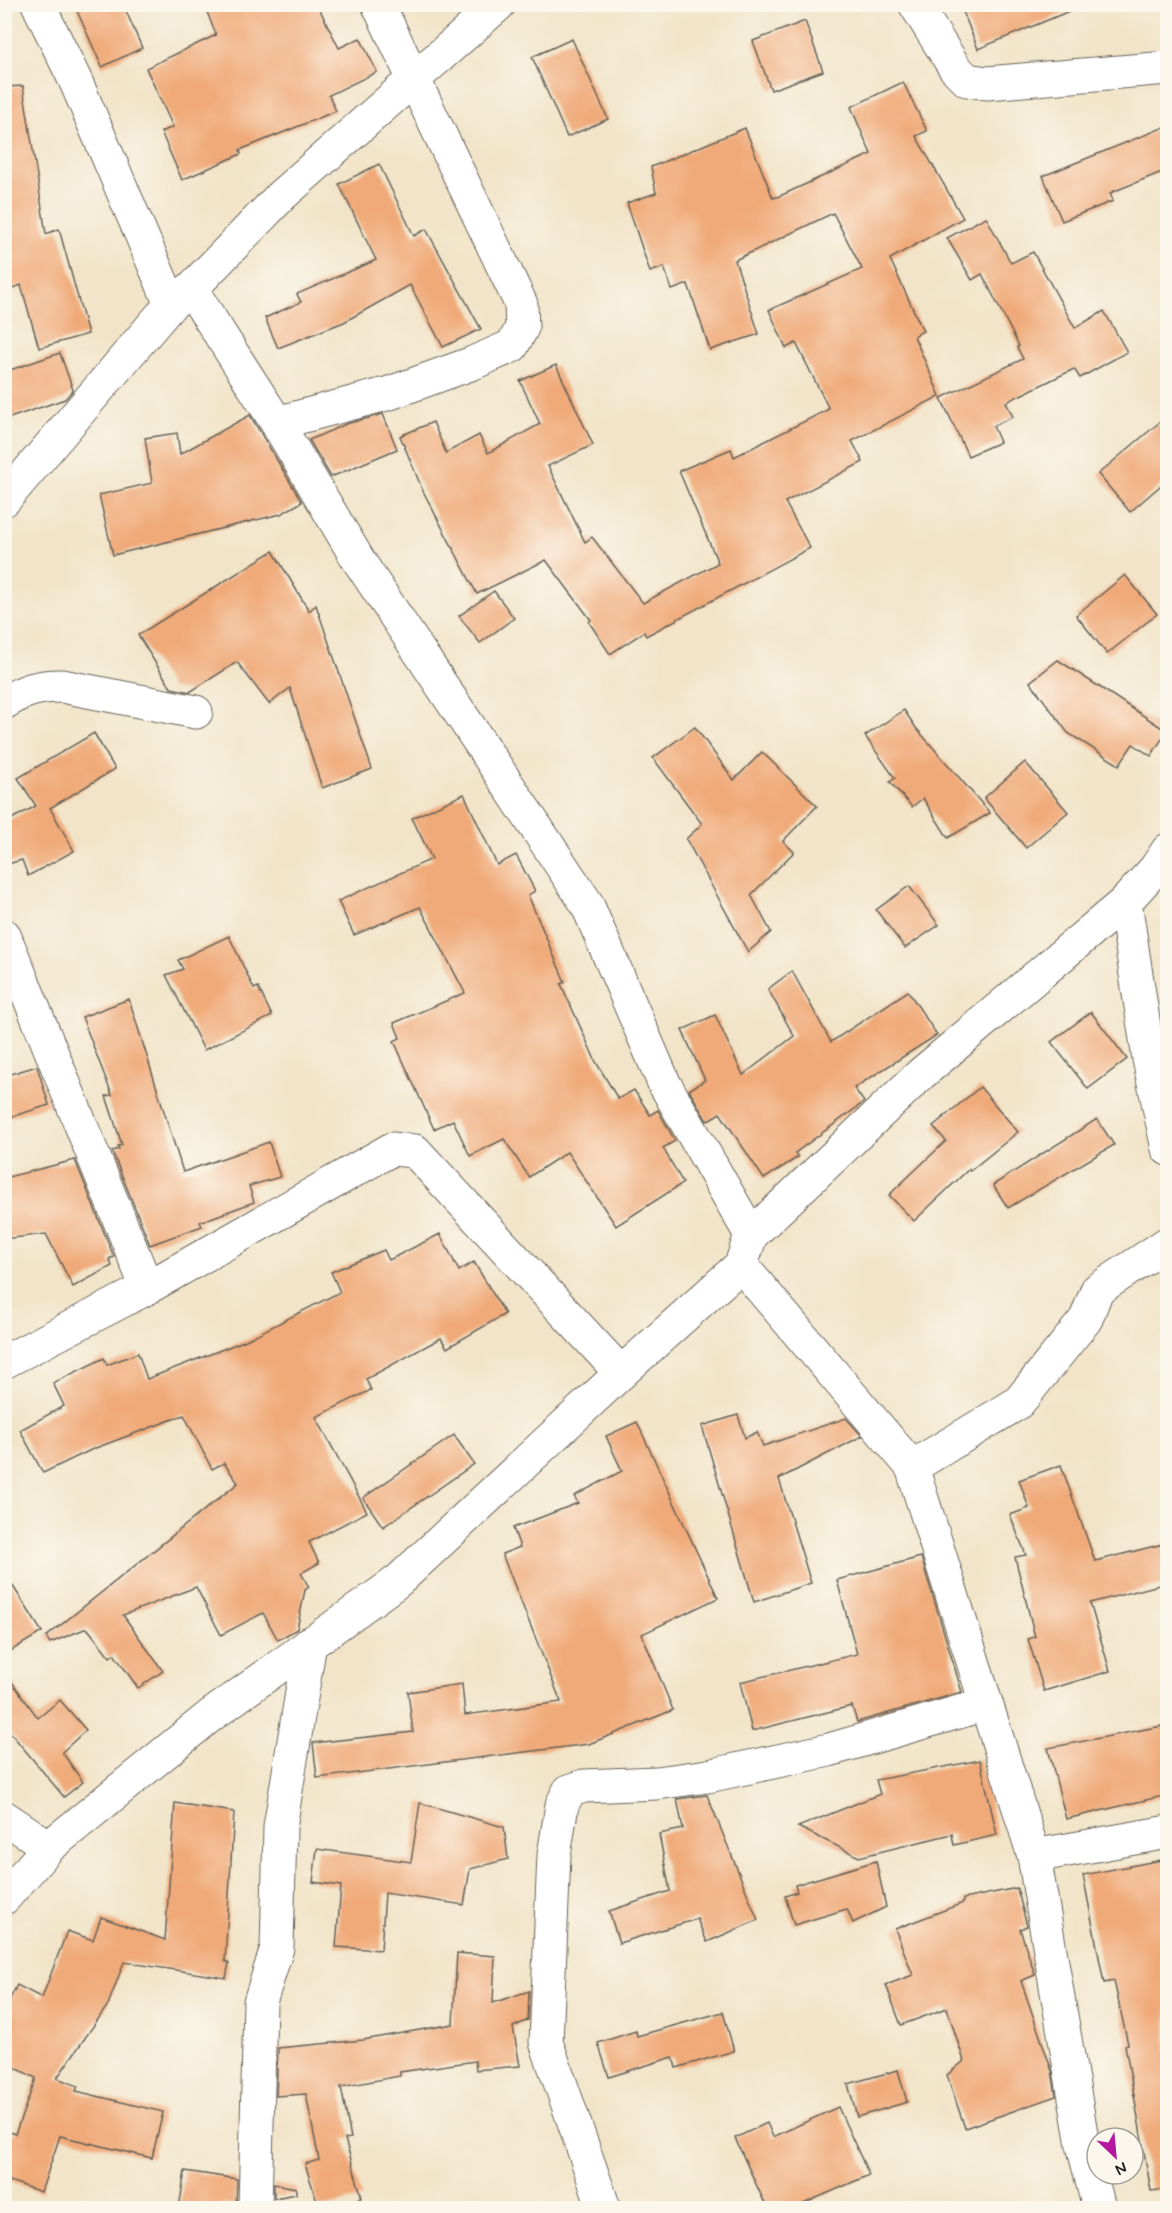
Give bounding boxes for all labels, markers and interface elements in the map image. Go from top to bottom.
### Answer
north arrow [1085,2126,1145,2186]
text: N [1112,2156,1130,2180]

